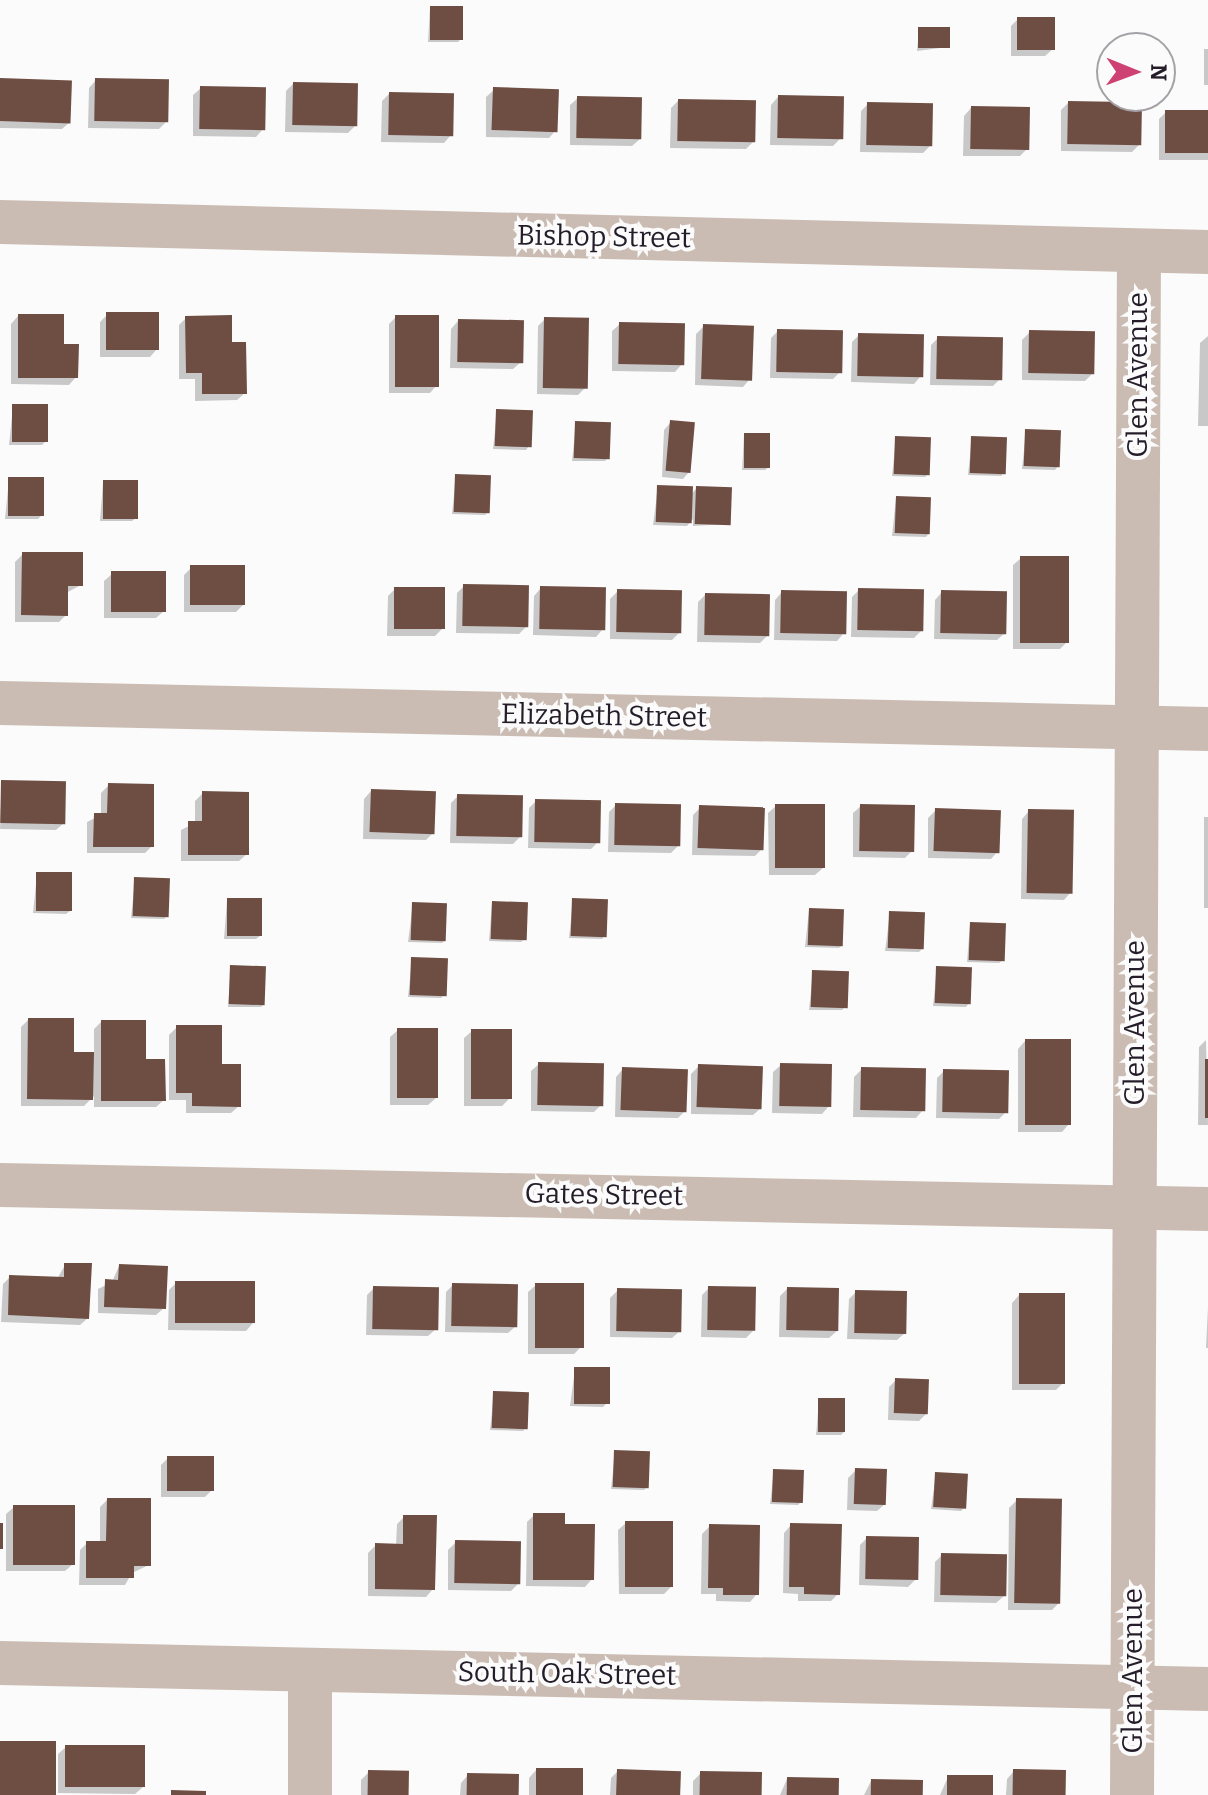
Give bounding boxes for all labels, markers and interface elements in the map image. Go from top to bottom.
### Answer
north arrow [1096,32,1176,112]
text: N [1145,64,1172,81]
street label: Bishop Street [517,219,691,255]
street label: Glen Avenue [1121,292,1155,458]
street label: Elizabeth Street [501,697,707,735]
street label: Glen Avenue [1118,940,1152,1106]
street label: Gates Street [524,1177,684,1213]
street label: Glen Avenue [1116,1588,1150,1754]
street label: South Oak Street [457,1655,677,1693]

